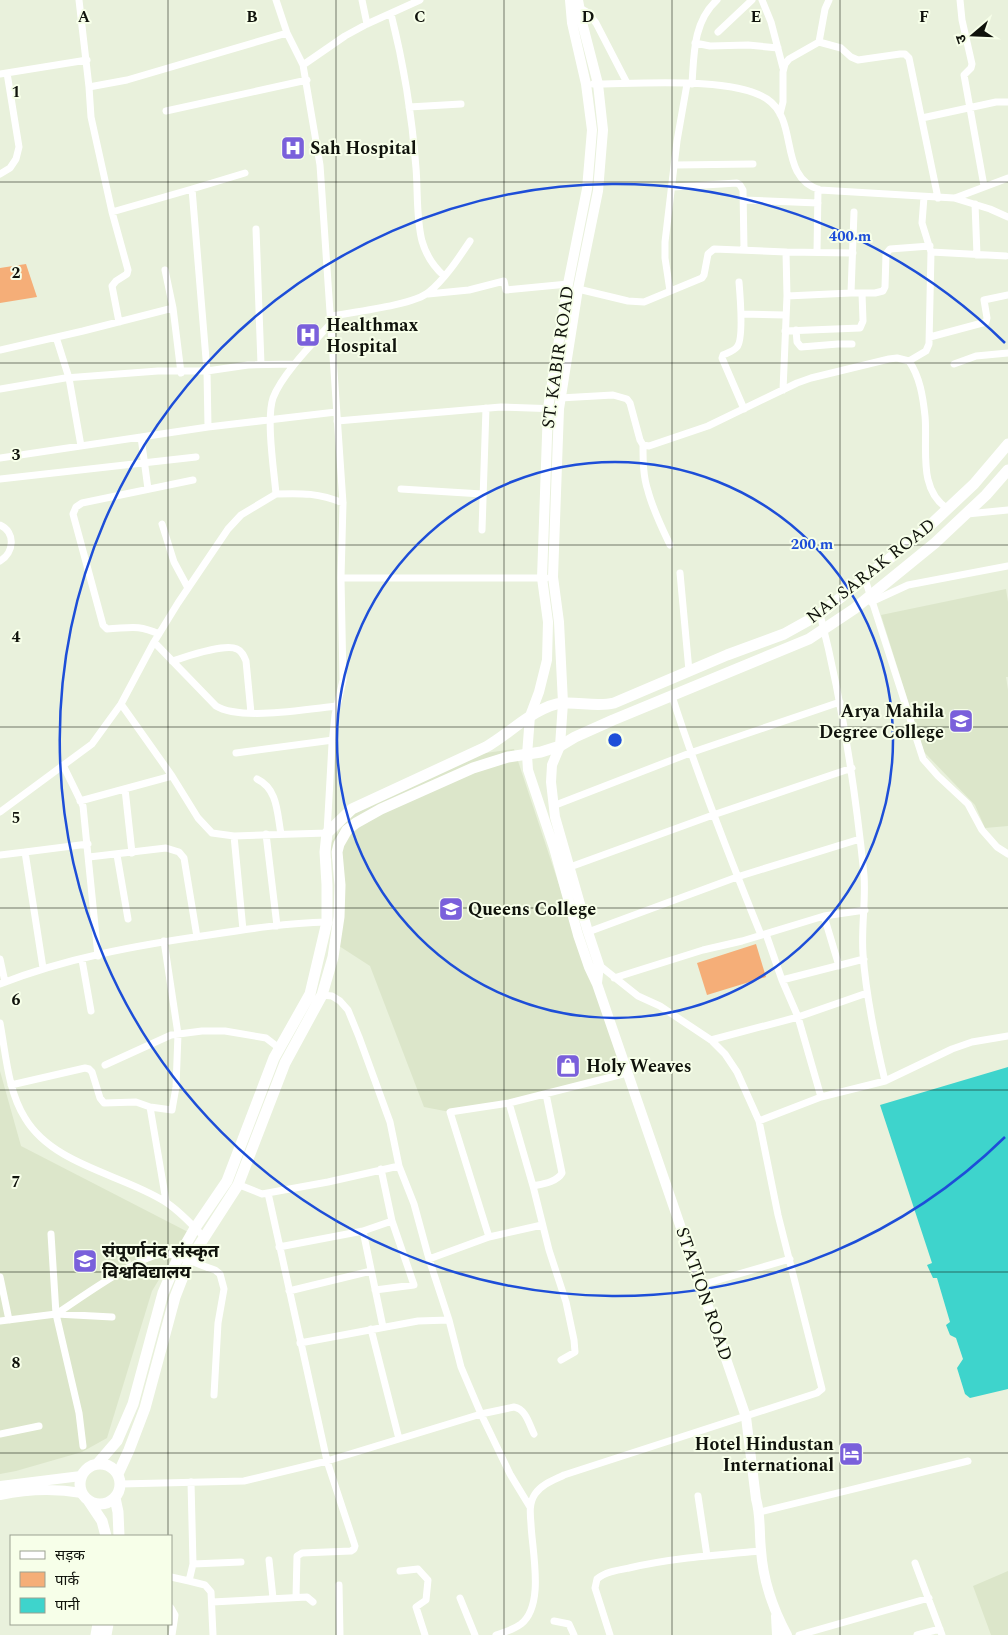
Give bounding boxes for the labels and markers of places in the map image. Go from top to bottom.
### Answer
hospital icon: Sah Hospital [280,135,306,161]
place label: Sah Hospital [310,135,417,162]
place label: Healthmax Hospital [326,312,419,360]
hospital icon: Healthmax Hospital [295,322,321,348]
place label: Arya Mahila Degree College [819,698,945,746]
school or university icon: Arya Mahila Degree College [948,708,974,734]
centre of rings [606,731,624,749]
school or university icon: Queens College [438,896,464,922]
place label: Queens College [468,896,596,923]
shop icon: Holy Weaves [555,1053,581,1079]
place label: Holy Weaves [586,1053,692,1080]
place label: संपूर्णानंद संस्कृत विश्वविद्यालय [102,1238,220,1286]
school or university icon: संपूर्णानंद संस्कृत विश्वविद्यालय [72,1248,98,1274]
place label: Hotel Hindustan International [695,1431,834,1479]
hotel icon: Hotel Hindustan International [838,1441,864,1467]

